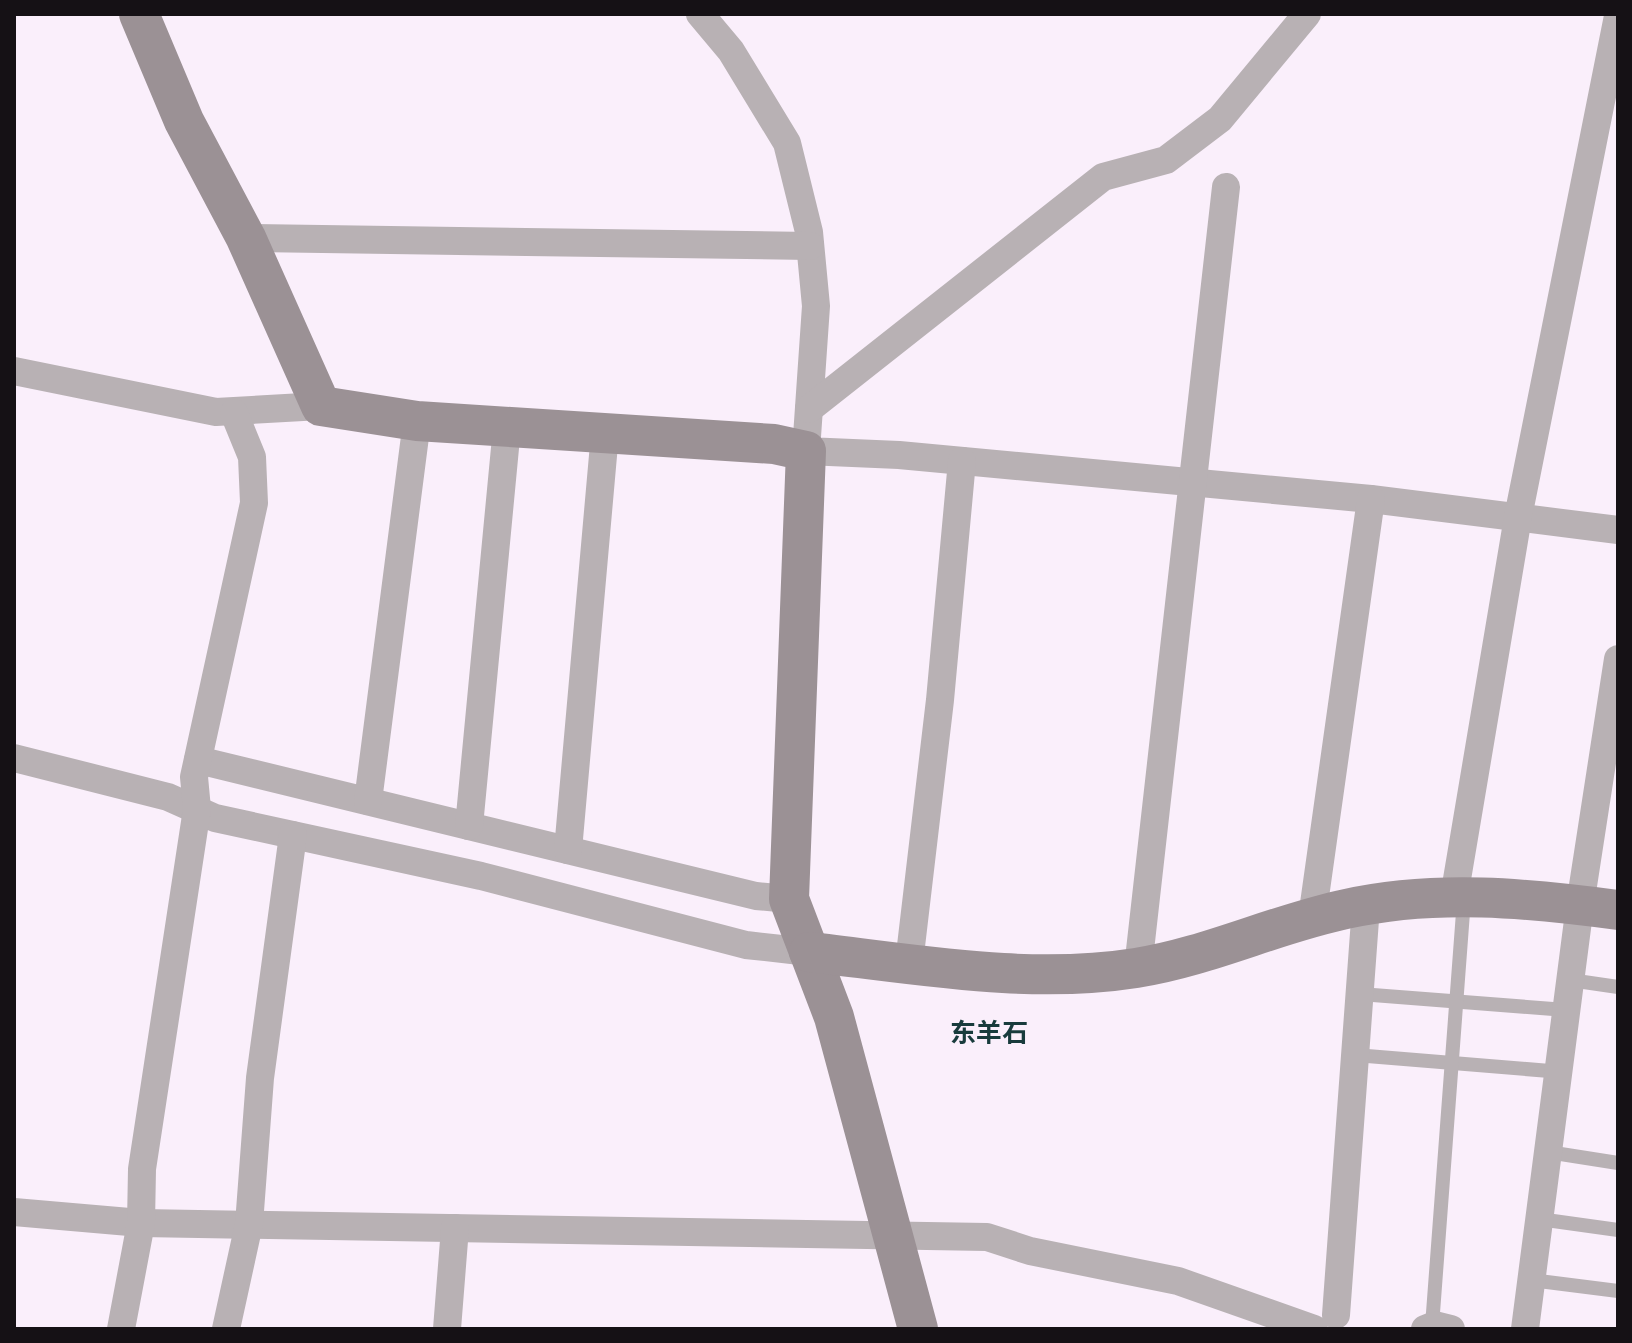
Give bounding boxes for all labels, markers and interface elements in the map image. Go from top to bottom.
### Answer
district label: 东羊石 [950,1018,1028,1048]

